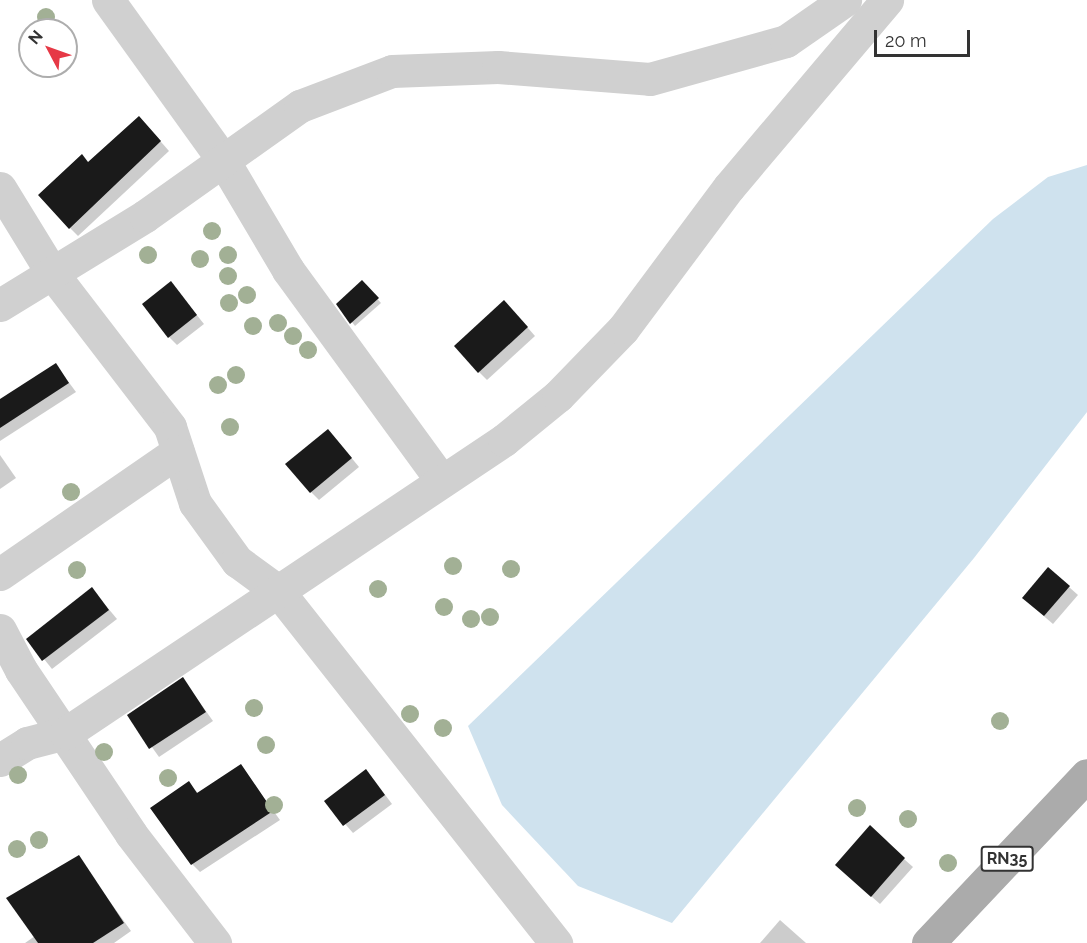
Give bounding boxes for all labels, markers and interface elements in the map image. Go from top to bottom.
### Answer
north arrow [18,18,78,78]
scale bar [877,18,973,56]
text: N [24,26,47,48]
text: 20 m [885,30,927,51]
road number: RN35 [980,846,1034,872]

